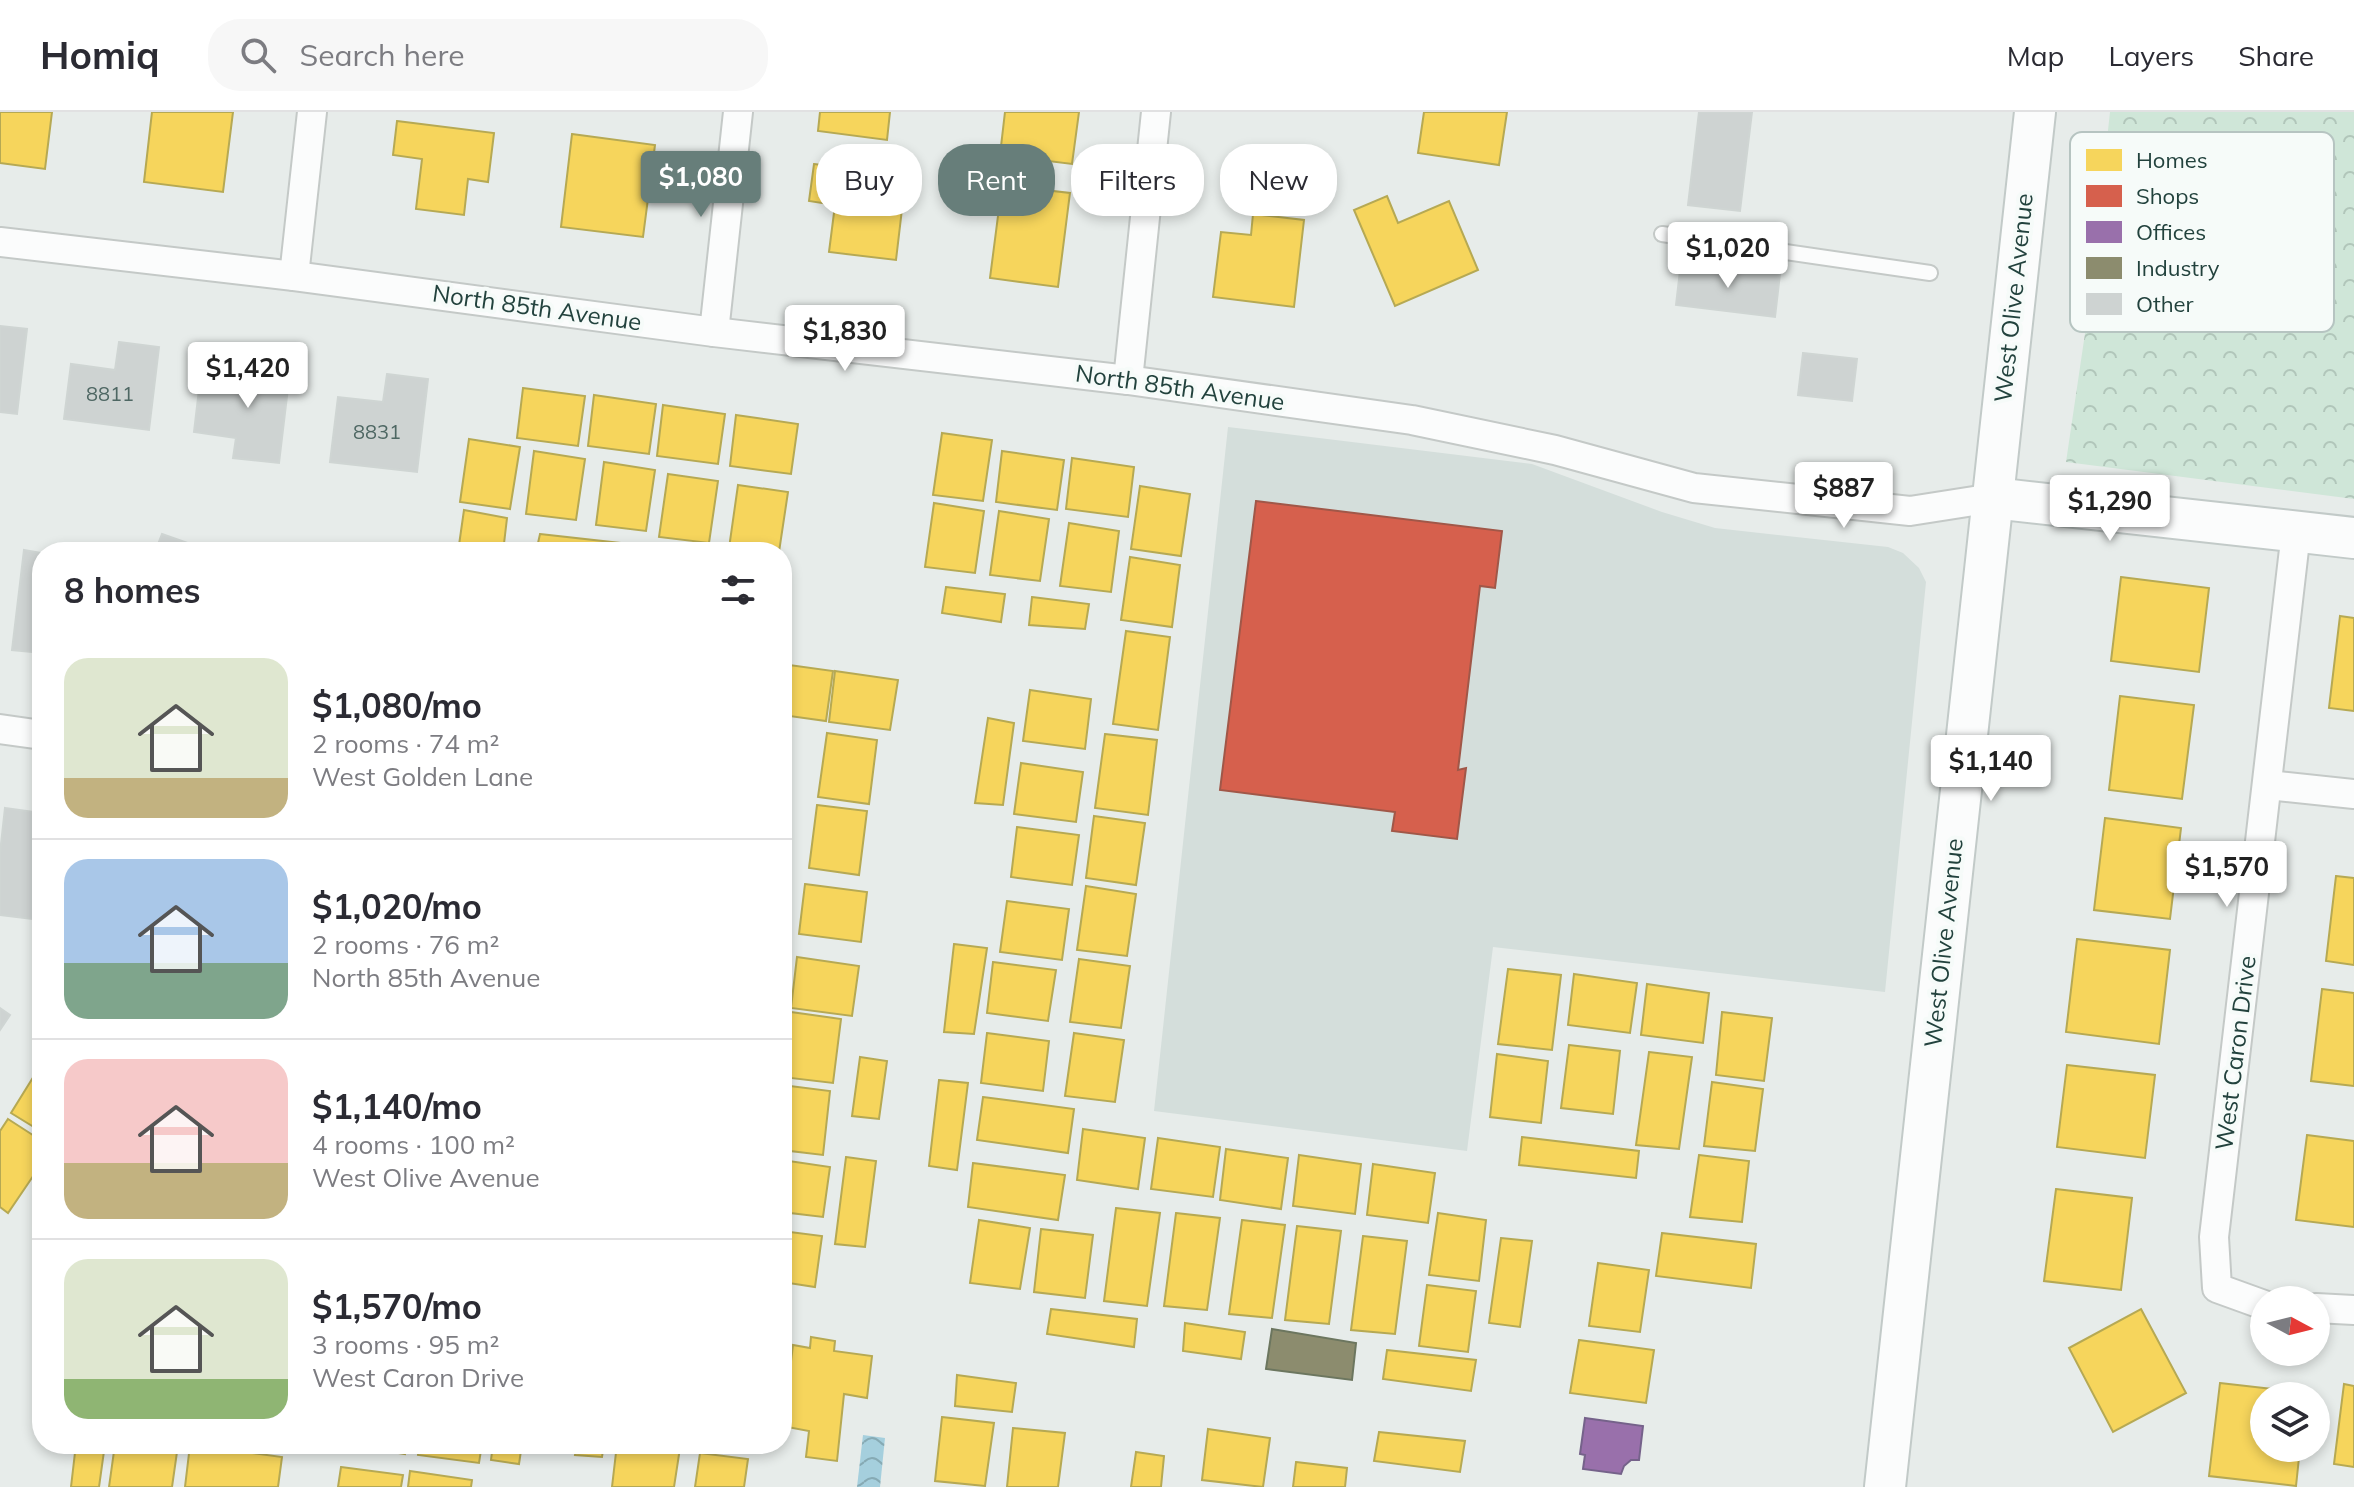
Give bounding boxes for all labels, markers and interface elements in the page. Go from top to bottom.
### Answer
search box [208,19,768,91]
text: Homiq [40,31,160,79]
icon: search [236,33,280,77]
text: Search here [300,36,464,74]
text: Map [2007,38,2064,73]
text: Layers [2108,38,2194,73]
text: Share [2238,38,2314,73]
legend [2070,132,2334,332]
chip: Buy [816,144,922,216]
chip: Rent [938,144,1055,216]
chip: Filters [1071,144,1204,216]
chip: New [1220,144,1337,216]
text: Homes [2136,146,2208,174]
pin: $1,080 [636,151,766,219]
text: $1,080 [659,160,743,193]
text: Shops [2136,182,2199,210]
street label: West Olive Avenue [1987,192,2039,404]
text: Offices [2136,218,2206,246]
pin: $1,020 [1663,222,1793,290]
text: $1,020 [1686,231,1770,264]
text: Industry [2136,254,2220,282]
street label: North 85th Avenue [431,277,644,337]
text: Other [2136,290,2194,318]
pin: $1,830 [780,305,910,373]
text: $1,830 [803,314,887,347]
pin: $1,420 [183,342,313,410]
text: $1,420 [206,351,290,384]
street label: North 85th Avenue [1074,357,1287,417]
house number: 8811 [86,381,134,406]
house number: 8831 [353,419,401,444]
pin: $887 [1797,462,1891,530]
text: $887 [1813,471,1875,504]
pin: $1,290 [2045,475,2175,543]
text: $1,290 [2068,484,2152,517]
icon: filters [716,568,760,612]
text: 8 homes [64,569,201,612]
text: $1,080/mo [312,684,482,727]
icon: home [128,690,224,786]
text: 2 rooms · 74 m² [312,727,499,760]
pin: $1,140 [1926,735,2056,803]
text: $1,140 [1949,744,2033,777]
text: West Golden Lane [312,760,533,793]
street label: West Olive Avenue [1917,837,1969,1049]
pin: $1,570 [2162,841,2292,909]
text: $1,570 [2185,850,2269,883]
text: $1,020/mo [312,885,482,928]
icon: home [128,891,224,987]
text: 2 rooms · 76 m² [312,928,499,961]
street label: West Caron Drive [2208,954,2262,1152]
text: North 85th Avenue [312,961,540,994]
text: $1,140/mo [312,1085,482,1128]
icon: home [128,1091,224,1187]
text: 4 rooms · 100 m² [312,1128,515,1161]
text: West Olive Avenue [312,1161,540,1194]
text: $1,570/mo [312,1285,482,1328]
north arrow [2250,1286,2330,1366]
map controls [2250,1286,2330,1462]
icon: home [128,1291,224,1387]
text: 3 rooms · 95 m² [312,1328,499,1361]
text: West Caron Drive [312,1361,524,1394]
button: layers [2250,1382,2330,1462]

